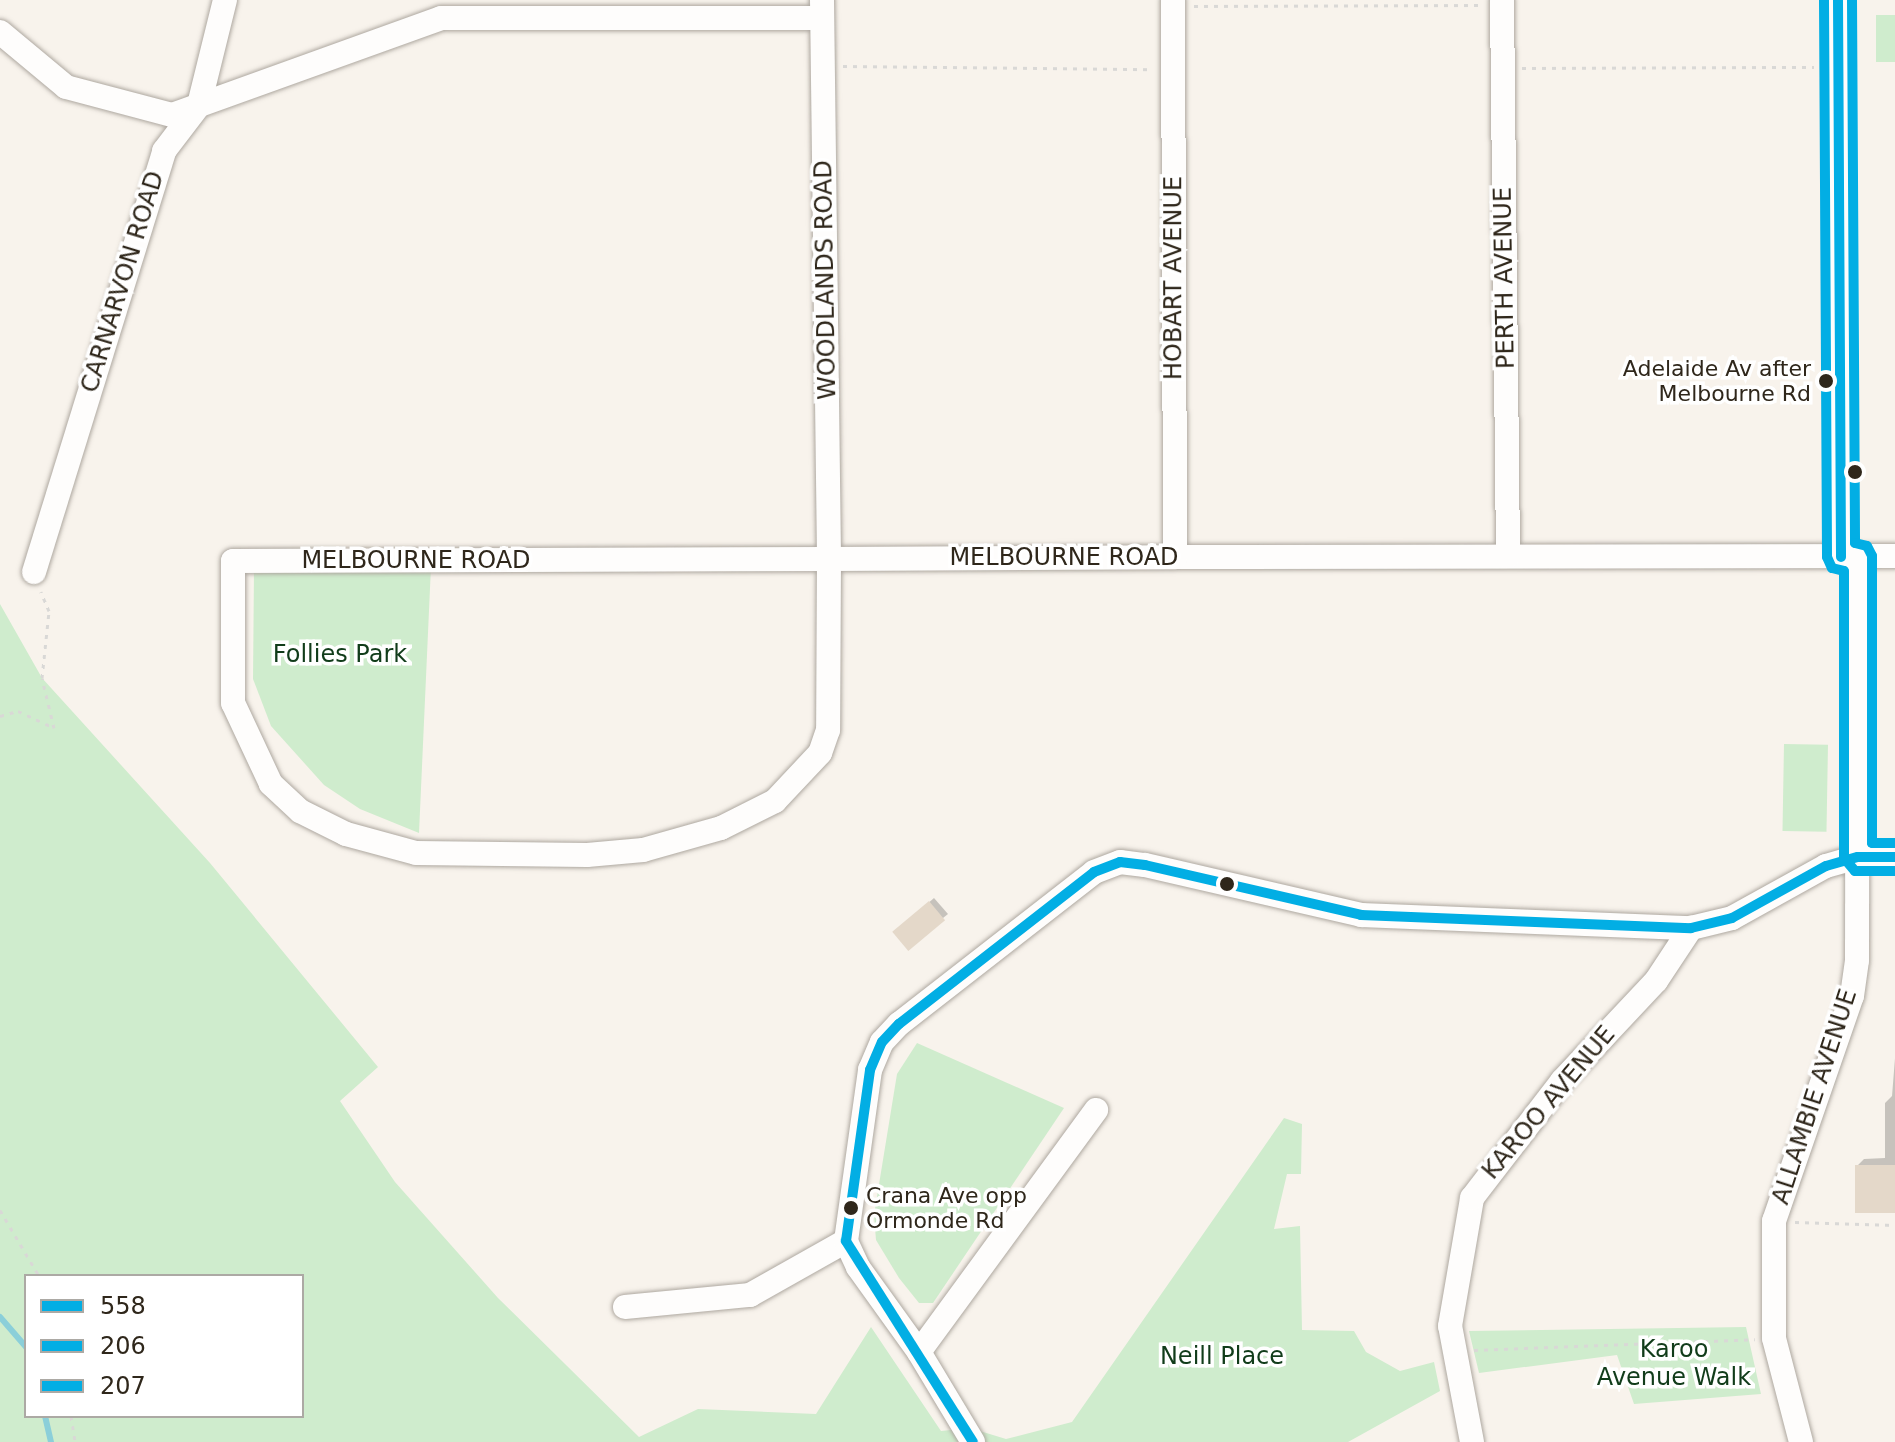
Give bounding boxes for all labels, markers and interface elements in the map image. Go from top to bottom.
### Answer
street label: WOODLANDS ROAD [810,160,842,400]
street label: CARNARVON ROAD [76,168,170,396]
street label: HOBART AVENUE [1160,176,1188,380]
street label: PERTH AVENUE [1489,187,1521,369]
place label: Adelaide Av after Melbourne Rd [1623,355,1811,406]
marker: Adelaide Av after Melbourne Rd [1818,373,1834,389]
unlabelled marker [1847,464,1863,480]
street label: MELBOURNE ROAD [949,544,1179,572]
street label: MELBOURNE ROAD [301,547,531,575]
park label: Follies Park [273,641,407,669]
unlabelled marker [1219,876,1235,892]
street label: ALLAMBIE AVENUE [1767,986,1863,1208]
street label: KAROO AVENUE [1477,1021,1621,1185]
place label: Crana Ave opp Ormonde Rd [866,1182,1027,1234]
marker: Crana Ave opp Ormonde Rd [843,1200,859,1216]
legend [24,1274,304,1418]
text: 558 [100,1292,146,1320]
text: 206 [100,1332,146,1360]
park label: Karoo Avenue Walk [1597,1336,1751,1392]
park label: Neill Place [1160,1343,1284,1371]
text: 207 [100,1372,146,1400]

